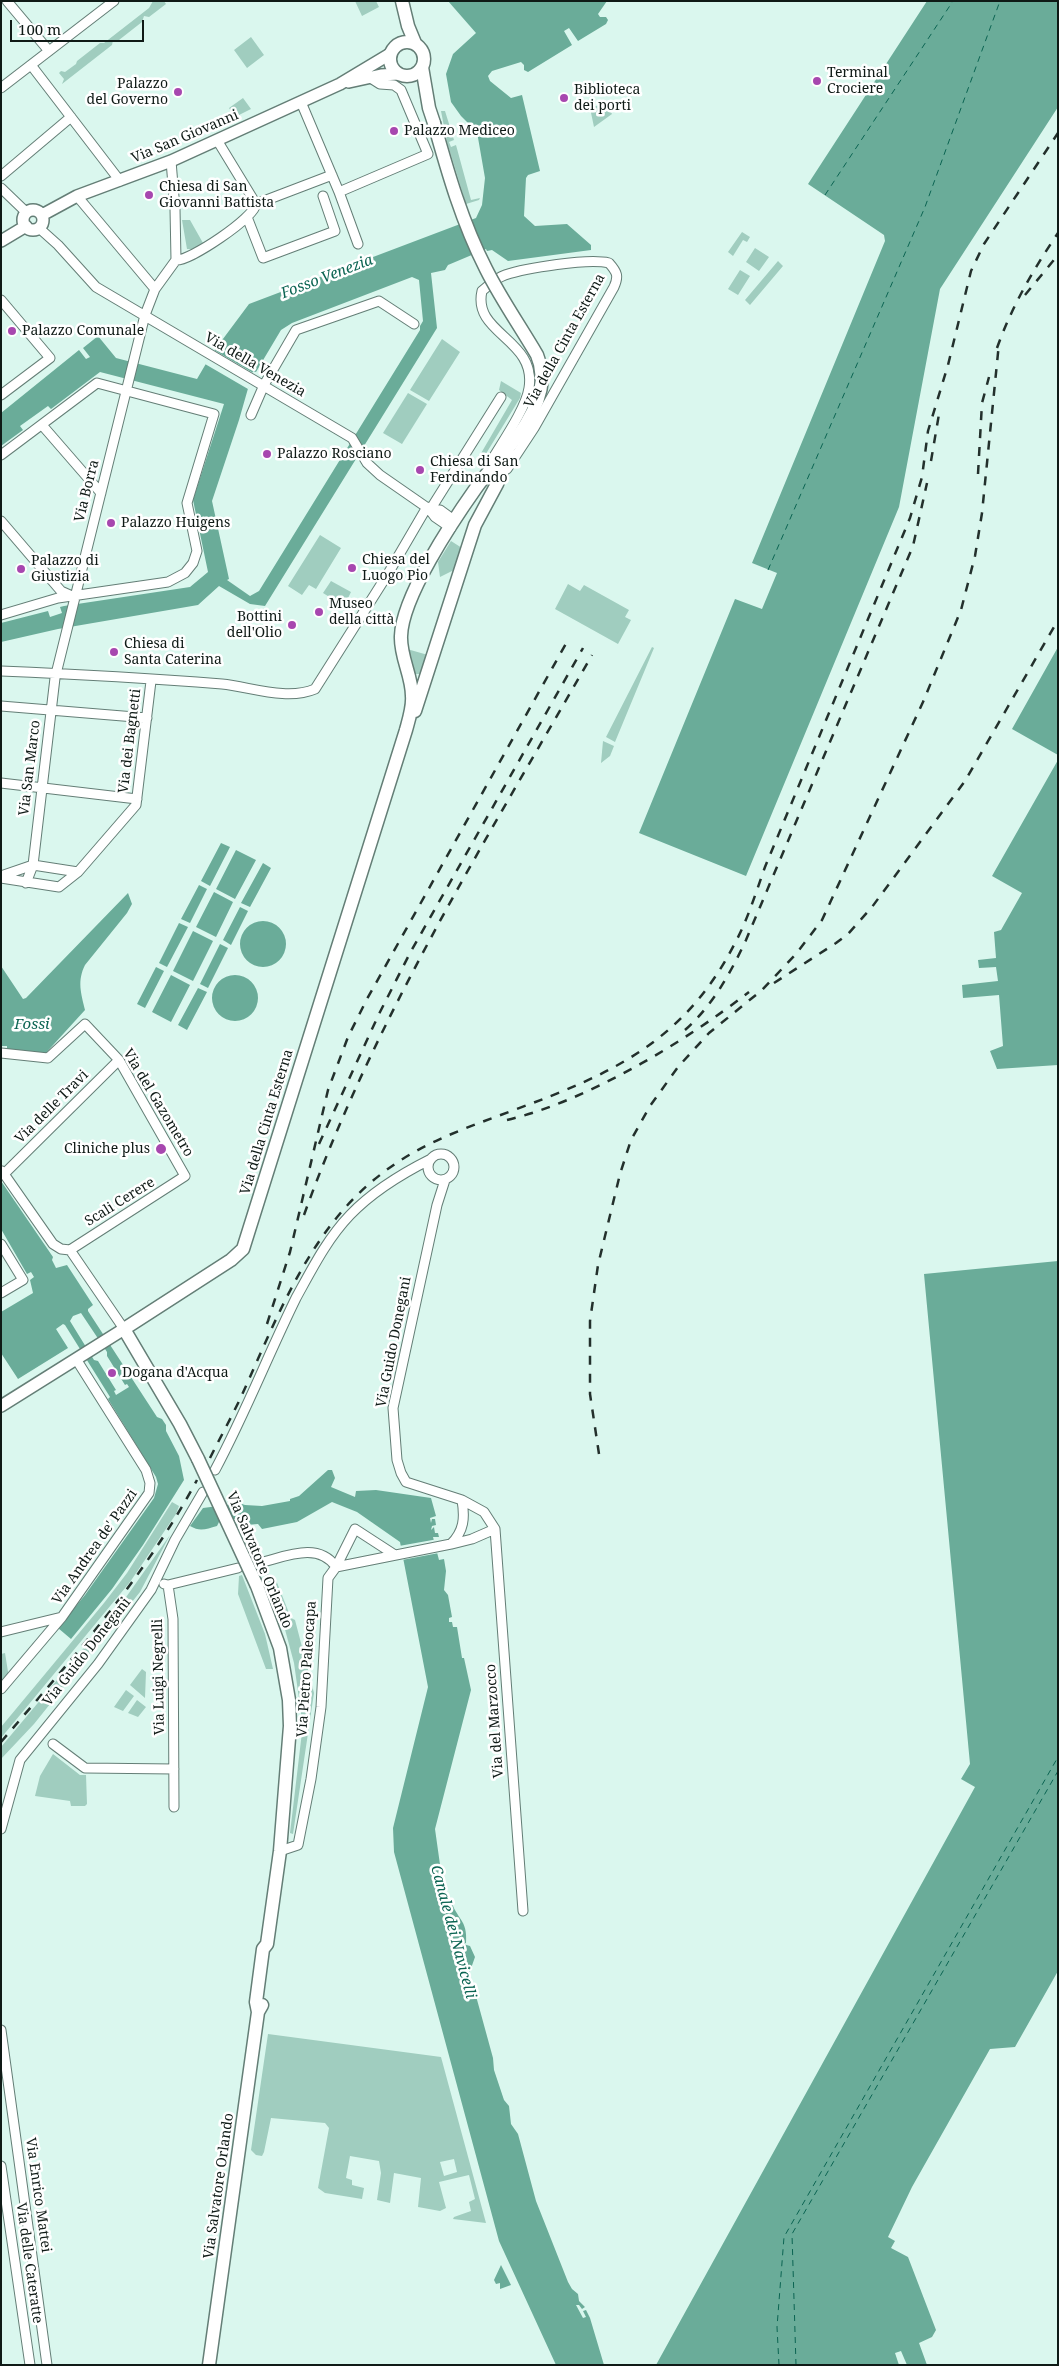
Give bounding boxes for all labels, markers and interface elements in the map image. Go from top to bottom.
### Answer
scale bar [12,10,146,42]
text: 100 m [18,19,61,39]
place label: Terminal Crociere [827,65,888,98]
marker: Terminal Crociere [811,75,823,87]
place label: Palazzo del Governo [87,76,168,108]
place label: Biblioteca dei porti [574,82,640,114]
marker: Palazzo del Governo [172,86,184,98]
marker: Biblioteca dei porti [558,92,570,104]
street label: Via San Giovanni [129,107,241,167]
place label: Palazzo Mediceo [404,123,515,139]
marker: Palazzo Mediceo [388,125,400,137]
place label: Chiesa di San Giovanni Battista [159,179,274,212]
marker: Chiesa di San Giovanni Battista [143,189,155,201]
water label: Fosso Venezia [278,251,376,303]
street label: Via della Cinta Esterna [521,271,609,411]
place label: Palazzo Comunale [22,323,144,339]
marker: Palazzo Comunale [6,325,18,337]
street label: Via della Venezia [201,329,309,401]
place label: Palazzo Rosciano [277,446,392,462]
marker: Palazzo Rosciano [261,448,273,460]
place label: Chiesa di San Ferdinando [430,454,519,487]
street label: Via Borra [71,458,103,524]
marker: Chiesa di San Ferdinando [414,464,426,476]
place label: Palazzo Huigens [121,515,230,531]
marker: Palazzo Huigens [105,517,117,529]
place label: Chiesa del Luogo Pio [362,552,430,584]
place label: Palazzo di Giustizia [31,553,99,586]
marker: Chiesa del Luogo Pio [346,562,358,574]
marker: Palazzo di Giustizia [15,563,27,575]
place label: Museo della città [329,596,394,628]
marker: Museo della città [313,606,325,618]
place label: Bottini dell'Olio [227,609,282,642]
marker: Bottini dell'Olio [286,619,298,631]
place label: Chiesa di Santa Caterina [124,636,222,669]
marker: Chiesa di Santa Caterina [108,646,120,658]
street label: Via dei Bagnetti [115,688,145,794]
street label: Via San Marco [16,719,44,817]
water label: Fossi [14,1016,50,1034]
street label: Via del Gazometro [119,1046,197,1160]
street label: Via della Cinta Esterna [237,1047,297,1197]
street label: Via delle Travi [12,1067,92,1147]
place label: Cliniche plus [64,1141,150,1157]
marker: Cliniche plus [154,1142,168,1156]
street label: Scali Cerere [82,1174,158,1230]
street label: Via Guido Donegani [373,1275,415,1409]
place label: Dogana d'Acqua [122,1365,229,1381]
marker: Dogana d'Acqua [106,1367,118,1379]
street label: Via Andrea de' Pazzi [49,1486,141,1608]
street label: Via Salvatore Orlando [223,1489,295,1631]
street label: Via Guido Donegani [39,1594,135,1710]
street label: Via Pietro Paleocapa [294,1600,320,1738]
street label: Via Luigi Negrelli [150,1619,168,1735]
street label: Via del Marzocco [483,1663,507,1779]
water label: Canale dei Navicelli [427,1863,479,2001]
street label: Via Salvatore Orlando [200,2112,238,2260]
street label: Via Enrico Mattei [22,2137,54,2253]
street label: Via delle Cateratte [12,2202,46,2324]

